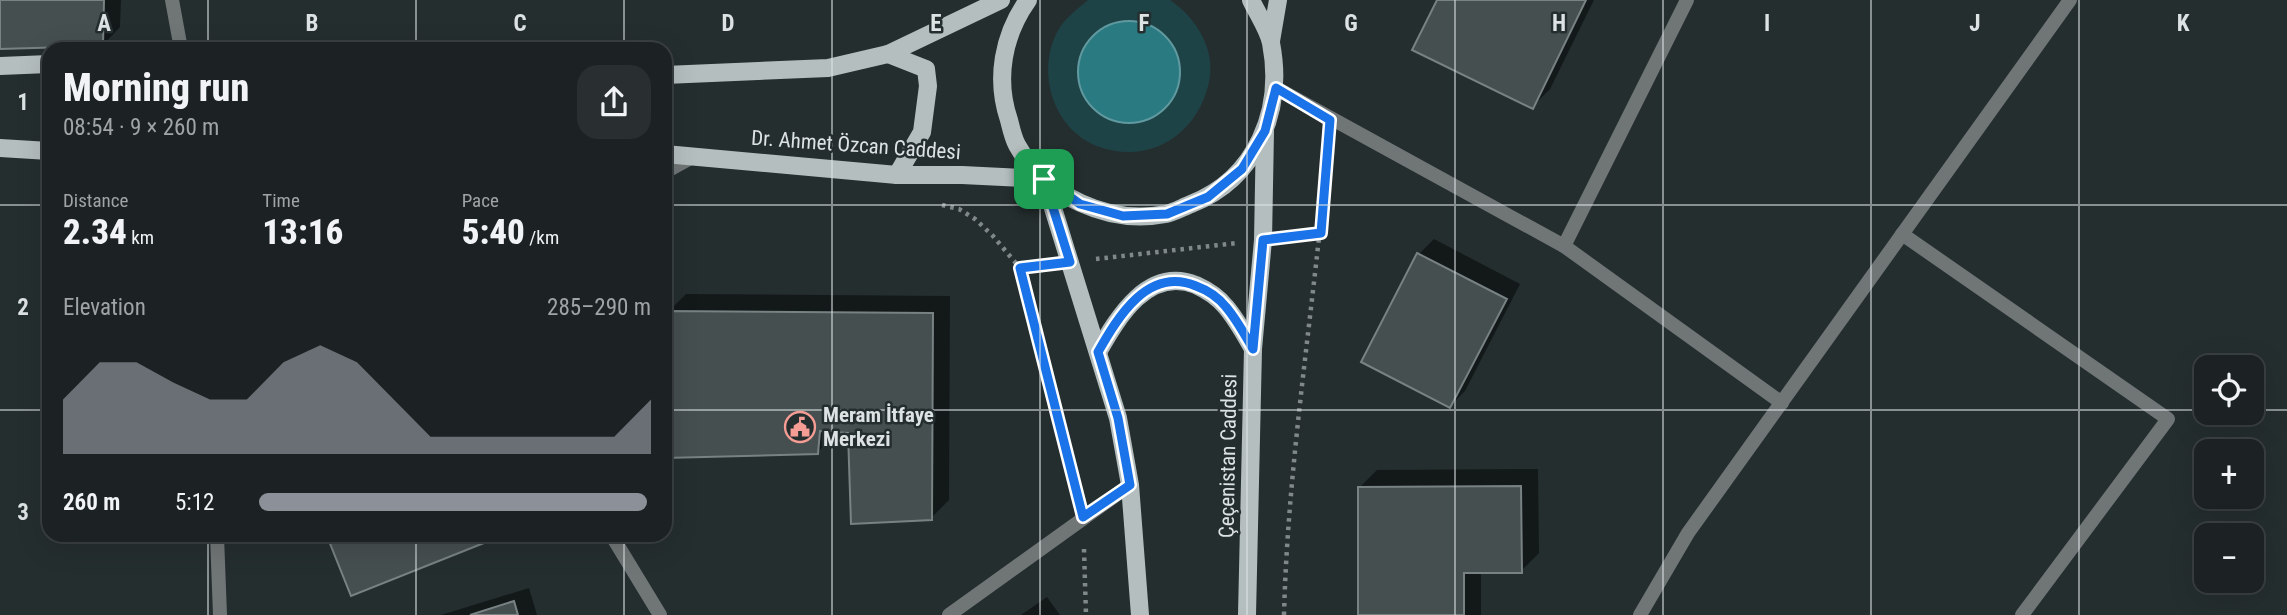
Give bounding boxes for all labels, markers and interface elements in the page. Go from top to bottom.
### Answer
text: A [97,10,111,37]
text: B [306,10,318,37]
text: C [513,10,527,37]
text: D [722,10,735,37]
text: E [930,10,942,37]
text: F [1139,10,1150,37]
text: G [1344,10,1358,37]
text: H [1552,10,1566,37]
text: I [1764,10,1770,37]
text: J [1969,10,1981,37]
text: K [2177,10,2190,37]
button: share [577,65,651,139]
text: Morning run [63,66,249,110]
text: 1 [17,89,29,116]
text: 08:54 · 9 × 260 m [63,114,219,141]
street label: Dr. Ahmet Özcan Caddesi [750,126,962,164]
pin [1014,149,1074,209]
icon: arrive [1025,160,1063,198]
text: Distance [63,189,128,212]
text: Time [262,189,300,212]
text: Pace [462,189,499,212]
text: 2.34 [63,212,127,253]
text: 13:16 [262,212,343,253]
text: 5:40 [462,212,525,253]
text: km [127,226,154,249]
text: /km [525,226,559,249]
text: 2 [17,294,29,321]
text: Elevation [63,294,146,321]
text: 285–290 m [547,294,651,321]
map controls [2194,355,2264,593]
button: locate [2194,355,2264,425]
street label: Çeçenistan Caddesi [1215,374,1241,538]
place label: Meram İtfaye Merkezi [823,403,934,451]
public building icon: Meram İtfaye Merkezi [783,410,817,444]
button: + [2194,439,2264,509]
text: 260 m [63,489,120,516]
text: 5:12 [175,489,214,516]
text: 3 [17,499,29,526]
button: − [2194,523,2264,593]

